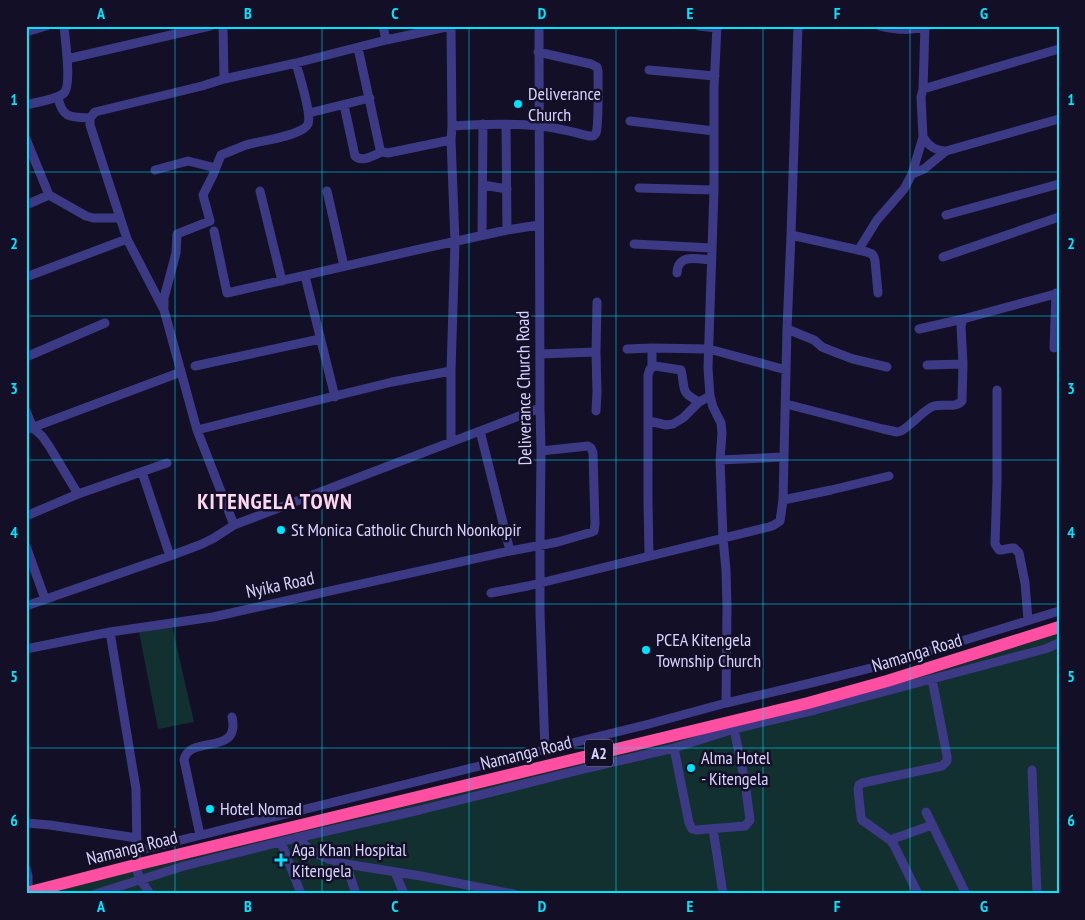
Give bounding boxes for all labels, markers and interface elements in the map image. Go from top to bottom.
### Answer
text: A [96,3,106,23]
text: B [244,3,252,23]
text: C [391,3,399,23]
text: D [538,3,547,23]
text: E [687,3,694,23]
text: F [834,3,841,23]
text: G [980,3,988,23]
place label: Deliverance Church [528,82,601,126]
text: 1 [10,89,18,109]
text: 1 [1067,89,1075,109]
marker: Deliverance Church [512,98,524,110]
text: 2 [10,233,18,253]
text: 2 [1067,233,1075,253]
street label: Deliverance Church Road [511,311,536,465]
text: 3 [10,378,18,398]
text: 3 [1067,378,1075,398]
district label: KITENGELA TOWN [197,487,353,515]
place label: St Monica Catholic Church Noonkopir [291,518,521,541]
text: 4 [10,522,18,542]
text: 4 [1067,522,1075,542]
marker: St Monica Catholic Church Noonkopir [275,524,287,536]
street label: Nyika Road [244,566,316,603]
place label: PCEA Kitengela Township Church [656,628,761,672]
street label: Namanga Road [869,628,965,677]
marker: PCEA Kitengela Township Church [640,644,652,656]
text: 5 [10,666,18,686]
text: 5 [1067,666,1075,686]
street label: Namanga Road [478,730,574,775]
road number: A2 [585,740,613,766]
place label: Alma Hotel - Kitengela [701,746,771,790]
marker: Alma Hotel - Kitengela [685,762,697,774]
place label: Hotel Nomad [220,797,302,820]
marker: Hotel Nomad [204,803,216,815]
text: 6 [10,810,18,830]
text: 6 [1067,810,1075,830]
street label: Namanga Road [84,825,180,870]
place label: Aga Khan Hospital Kitengela [292,838,407,882]
marker: Aga Khan Hospital Kitengela [274,853,288,867]
text: A [96,896,106,916]
text: B [244,896,252,916]
text: C [391,896,399,916]
text: D [538,896,547,916]
text: E [687,896,694,916]
text: F [834,896,841,916]
text: G [980,896,988,916]

